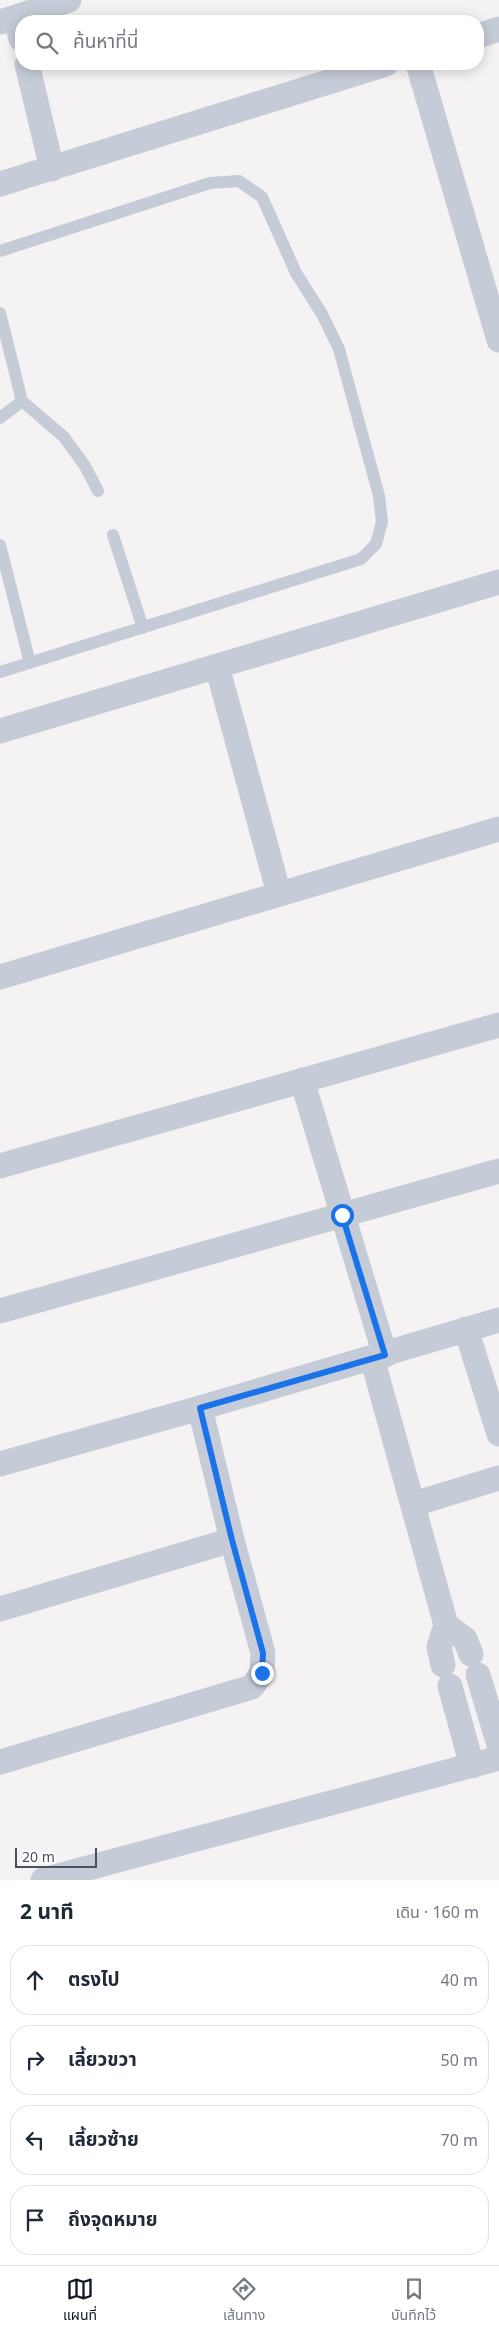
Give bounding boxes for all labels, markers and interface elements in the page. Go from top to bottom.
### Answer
search box [15,15,484,70]
text: ค้นหาที่นี่ [73,28,138,54]
icon: search [33,29,61,57]
route start [331,1204,354,1227]
route end [251,1662,274,1685]
scale bar [15,1845,98,1868]
text: 20 m [22,1847,55,1866]
text: 2 นาที [20,1897,74,1925]
text: เดิน · 160 m [396,1901,479,1923]
icon: ahead [21,1966,49,1994]
text: ตรงไป [68,1966,120,1992]
text: 40 m [441,1969,478,1991]
icon: right [21,2046,49,2074]
text: เลี้ยวขวา [68,2046,137,2072]
text: 50 m [441,2049,478,2071]
icon: left [21,2126,49,2154]
text: เลี้ยวซ้าย [68,2126,139,2152]
text: 70 m [441,2129,478,2151]
icon: arrive [21,2206,49,2234]
text: ถึงจุดหมาย [68,2206,158,2232]
tab: แผนที่ [63,2275,97,2326]
tab: เส้นทาง [223,2275,265,2326]
tab: บันทึกไว้ [391,2275,436,2326]

